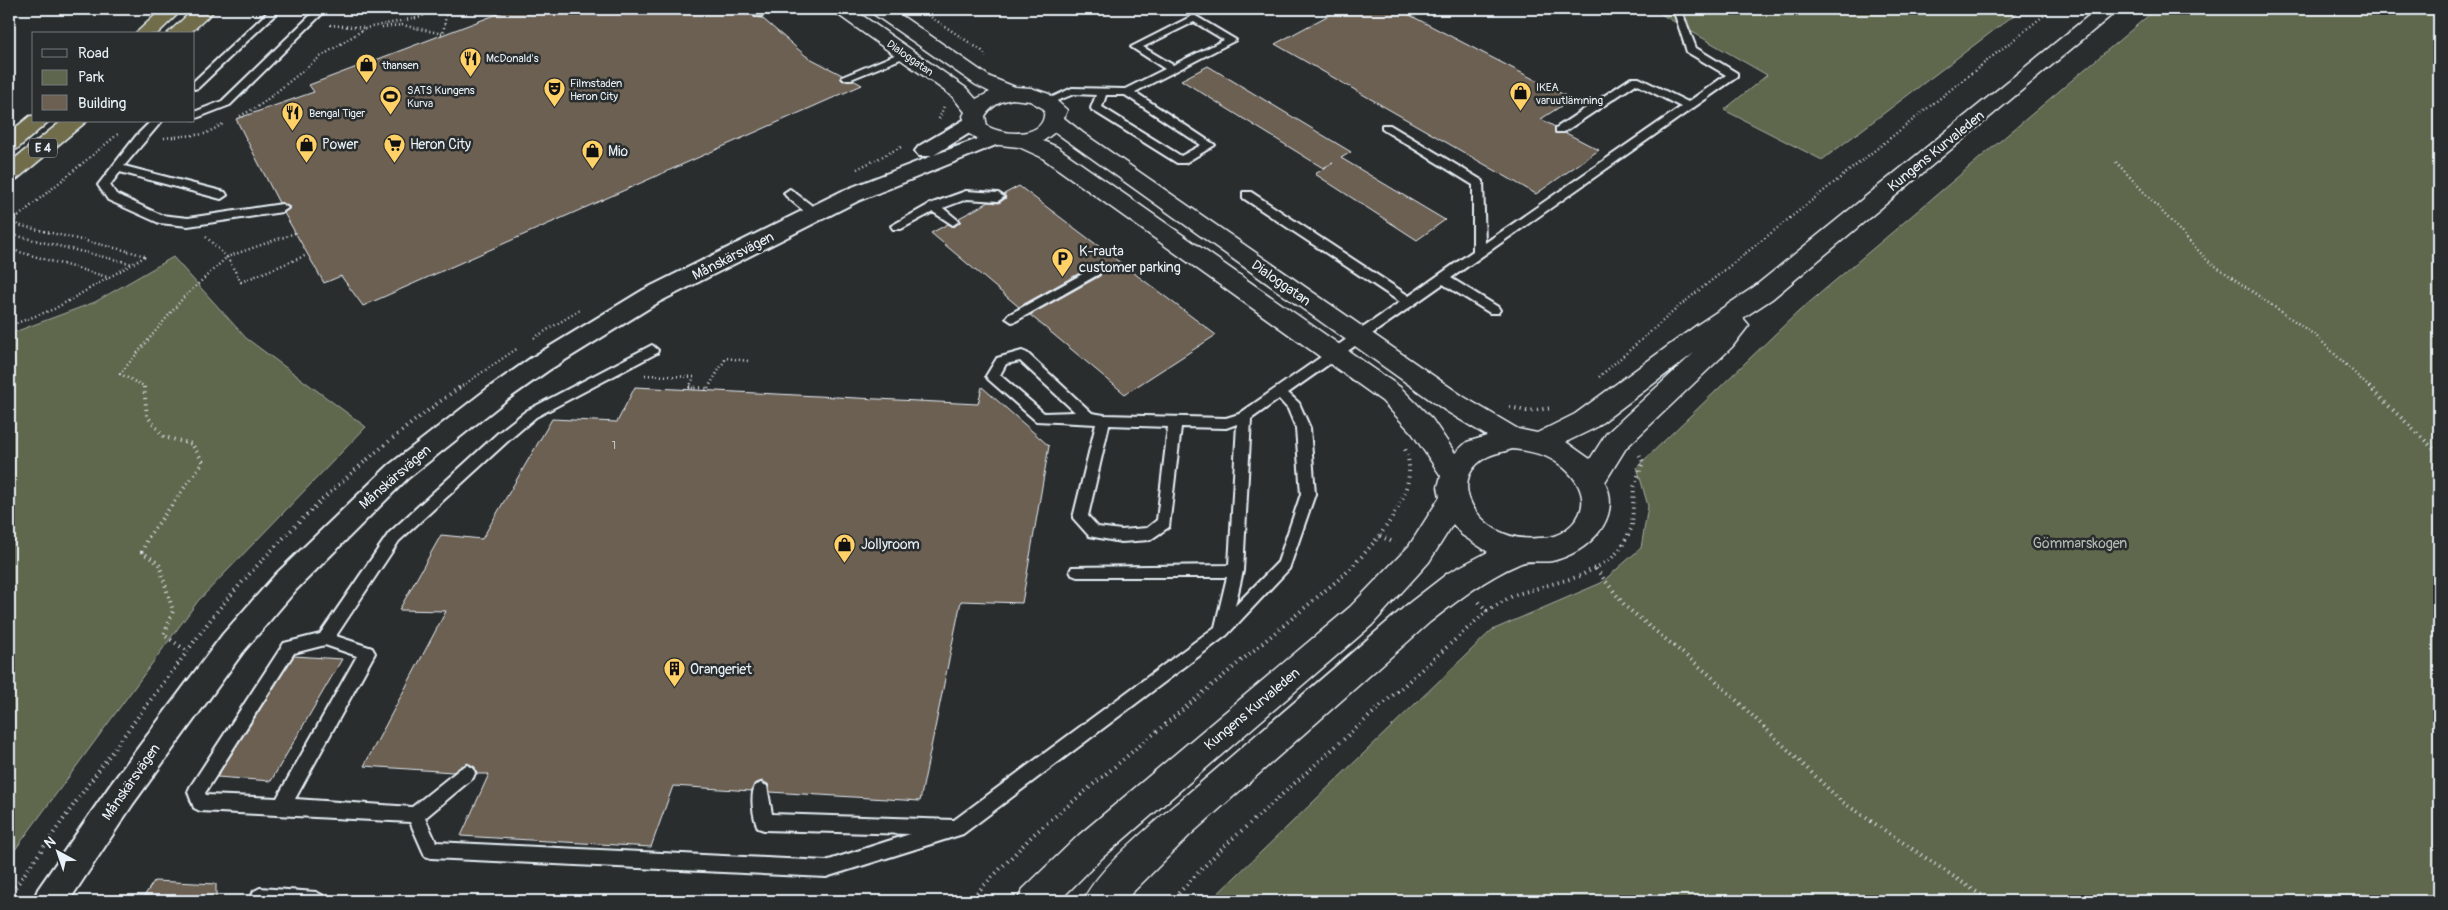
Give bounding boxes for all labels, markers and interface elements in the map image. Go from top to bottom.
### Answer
legend [32,32,195,122]
street label: Dialoggatan [884,37,936,79]
text: Road [78,44,109,63]
restaurant icon: McDonald's [458,46,482,77]
place label: McDonald's [486,52,539,65]
shop icon: thansen [354,53,378,84]
place label: thansen [381,59,419,72]
text: Park [78,68,105,87]
theatre icon: Filmstaden Heron City [542,77,566,108]
place label: Filmstaden Heron City [570,77,622,103]
shop icon: IKEA varuutlämning [1508,81,1532,112]
place label: IKEA varuutlämning [1535,81,1603,107]
sports icon: SATS Kungens Kurva [379,84,403,115]
place label: SATS Kungens Kurva [407,84,475,110]
text: Building [78,94,126,113]
restaurant icon: Bengal Tiger [281,101,305,132]
place label: Bengal Tiger [309,107,365,120]
street label: Kungens Kurvaleden [1884,107,1988,195]
shop icon: Power [294,132,318,163]
supermarket icon: Heron City [382,132,406,163]
place label: Power [322,136,358,153]
place label: Heron City [410,136,471,153]
road number: E 4 [29,138,57,158]
shop icon: Mio [580,139,604,170]
place label: Mio [608,143,629,160]
street label: Månskärsvägen [689,228,777,284]
place label: K-rauta customer parking [1079,243,1181,276]
parking icon: K-rauta customer parking [1051,247,1075,278]
street label: Dialoggatan [1248,256,1314,310]
house number: 1 [612,439,616,452]
street label: Månskärsvägen [356,441,434,513]
shop icon: Jollyroom [833,532,857,563]
park label: Gömmarskogen [2033,535,2127,552]
place label: Jollyroom [861,536,920,553]
building icon: Orangeriet [662,657,686,688]
place label: Orangeriet [690,661,752,678]
street label: Kungens Kurvaleden [1201,664,1303,754]
street label: Månskärsvägen [98,740,164,824]
north arrow [32,828,82,878]
text: N [41,833,59,852]

